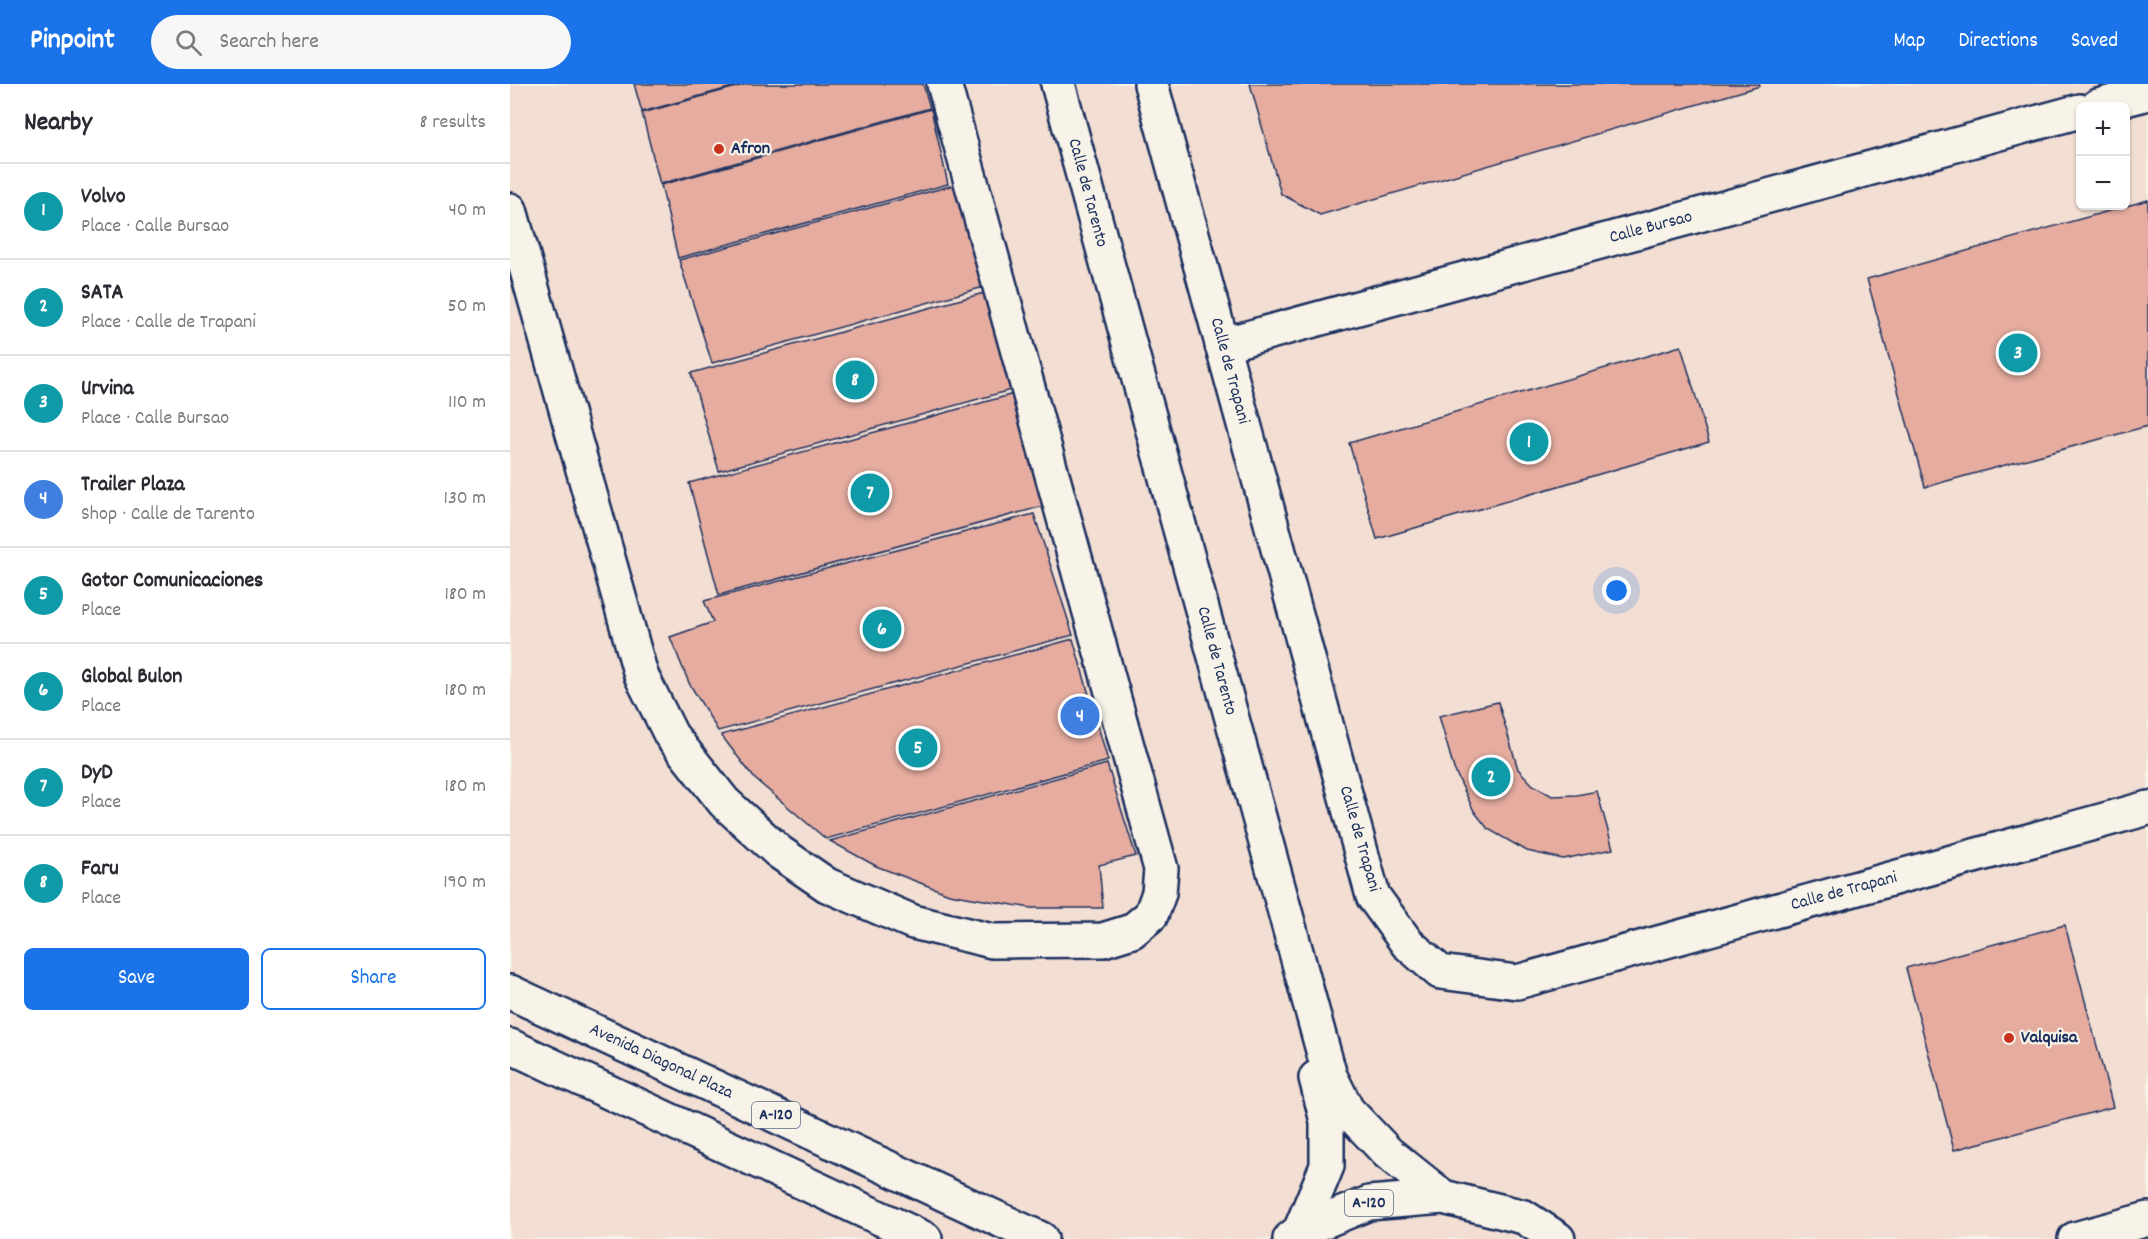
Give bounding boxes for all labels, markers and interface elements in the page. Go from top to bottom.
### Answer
search box [151,15,571,69]
text: Pinpoint [30,22,115,62]
icon: search [172,26,205,59]
text: Search here [220,27,319,58]
text: Map [1894,27,1925,57]
text: Directions [1958,27,2038,57]
text: Saved [2071,27,2118,57]
map controls [2076,102,2130,210]
button: + [2076,102,2130,156]
text: Nearby [24,105,92,142]
text: 8 results [420,109,486,137]
street label: Calle de Tarento [1060,136,1114,250]
place label: Afron [731,137,770,162]
marker: Afron [712,142,726,156]
button: − [2076,156,2130,210]
text: Volvo [81,182,126,213]
text: 1 [41,197,46,225]
text: 40 m [448,197,486,225]
street label: Calle Bursao [1607,205,1695,251]
text: Place · Calle Bursao [81,213,229,241]
text: SATA [81,278,124,309]
text: 2 [39,293,48,321]
text: 50 m [448,293,486,321]
text: Place · Calle de Trapani [81,309,256,337]
street label: Calle de Trapani [1203,315,1255,427]
pin: 3 [1998,330,2038,376]
pin: 8 [836,358,874,402]
text: Urvina [81,374,133,405]
text: 3 [39,389,48,417]
text: 110 m [448,389,486,417]
text: Place · Calle Bursao [81,405,229,433]
pin: 1 [1510,420,1548,464]
text: Trailer Plaza [81,470,185,501]
pin: 7 [850,470,890,516]
text: 4 [39,485,48,513]
text: 130 m [444,485,486,513]
text: Shop · Calle de Tarento [81,501,255,529]
text: Gotor Comunicaciones [81,566,263,597]
your location [1602,576,1631,605]
text: 5 [39,581,48,609]
text: 180 m [444,581,486,609]
text: Place [81,597,121,625]
street label: Calle de Tarento [1189,604,1243,718]
pin: 6 [862,606,902,652]
text: Global Bulon [81,662,182,693]
text: 6 [39,677,48,705]
text: 180 m [444,677,486,705]
text: Place [81,693,121,721]
pin: 4 [1060,694,1100,738]
pin: 5 [898,726,938,770]
pin: 2 [1472,754,1510,800]
text: DyD [81,758,113,789]
text: 7 [40,773,47,801]
text: 180 m [444,773,486,801]
street label: Calle de Trapani [1332,783,1386,895]
text: Place [81,789,121,817]
text: Faru [81,854,119,885]
street label: Calle de Trapani [1788,866,1900,918]
text: 8 [39,869,48,897]
text: 190 m [443,869,486,897]
text: Place [81,885,121,913]
button: Save [24,948,249,1010]
button: Share [261,948,486,1010]
street label: Avenida Diagonal Plaza [585,1018,738,1107]
place label: Valquisa [2021,1026,2078,1051]
marker: Valquisa [2002,1031,2016,1045]
road number: A-120 [752,1102,800,1128]
road number: A-120 [1345,1190,1393,1216]

